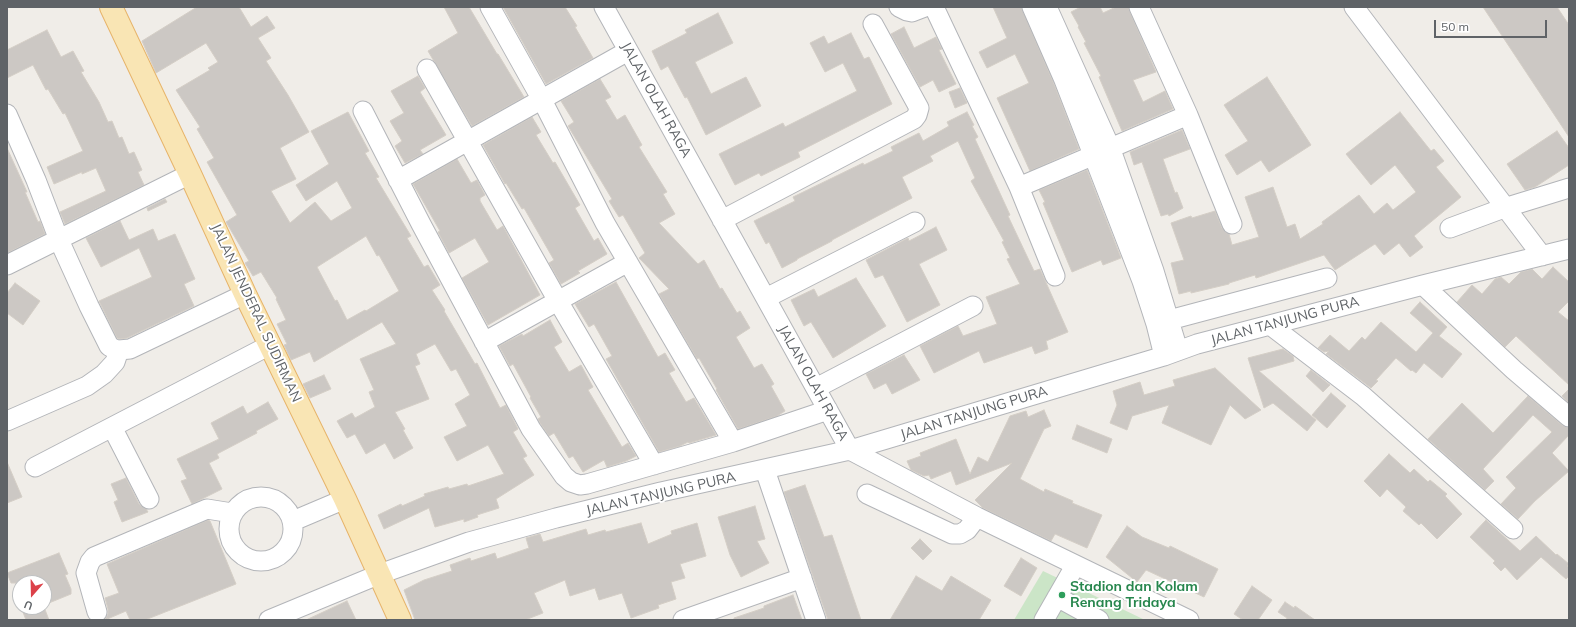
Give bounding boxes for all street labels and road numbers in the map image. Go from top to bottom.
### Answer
street label: JALAN OLAH RAGA [617,39,695,161]
street label: JALAN JENDERAL SUDIRMAN [207,221,305,405]
street label: JALAN TANJUNG PURA [1209,293,1361,349]
street label: JALAN OLAH RAGA [774,322,852,444]
street label: JALAN TANJUNG PURA [898,383,1050,443]
street label: JALAN TANJUNG PURA [585,469,737,519]

